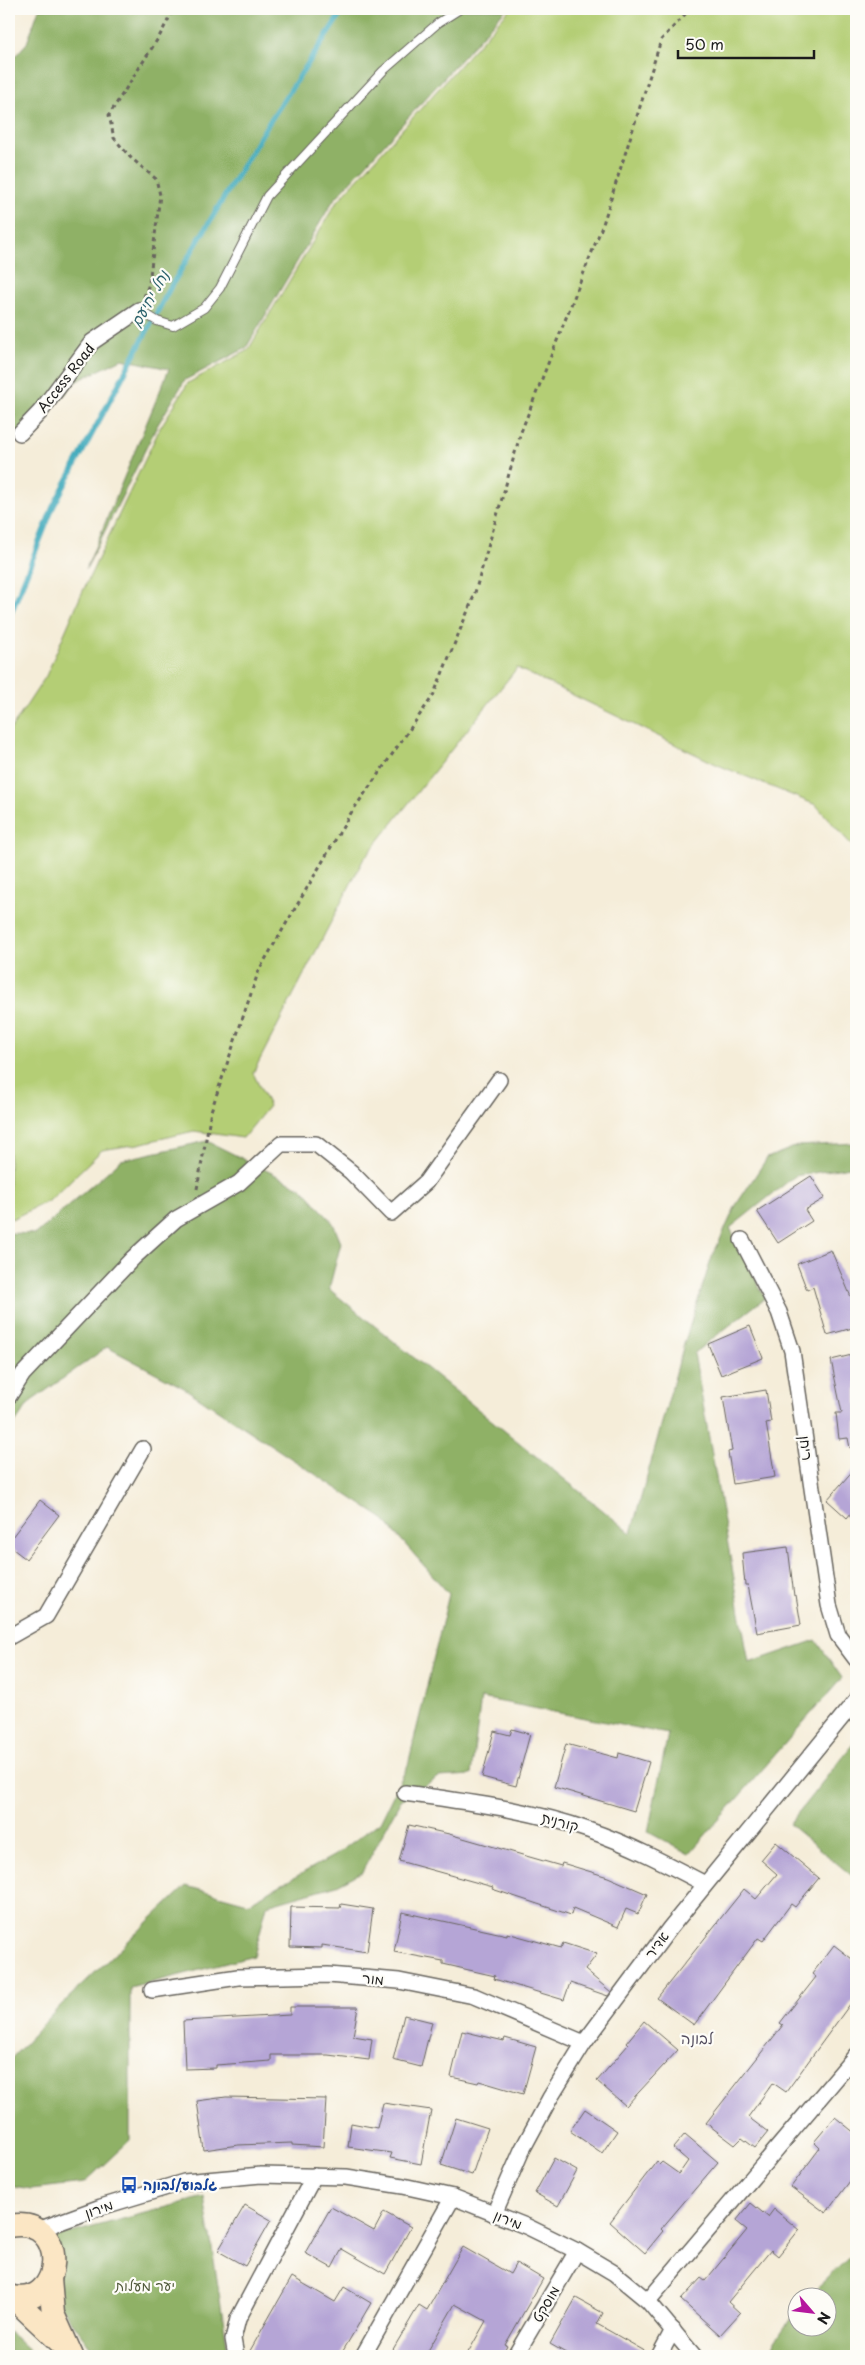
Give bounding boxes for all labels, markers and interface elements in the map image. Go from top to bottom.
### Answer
scale bar [678,28,814,60]
text: 50 m [685,32,724,55]
water label: נחל יחיעם [124,264,174,331]
street label: Access Road [32,338,99,417]
street label: ריחן [794,1434,819,1462]
street label: קורנית [539,1806,581,1837]
street label: אדיר [639,1927,674,1963]
street label: מור [361,1967,385,1990]
district label: לבונה [681,2026,714,2049]
place label: גלבוע/לבונה [143,2174,217,2195]
bus stop icon: גלבוע/לבונה [119,2175,139,2195]
street label: מירון [82,2194,116,2223]
street label: מירון [491,2204,526,2235]
park label: יער מעלות [114,2275,175,2296]
street label: מוסקט [527,2282,564,2326]
north arrow [788,2288,838,2338]
text: N [812,2309,836,2328]

